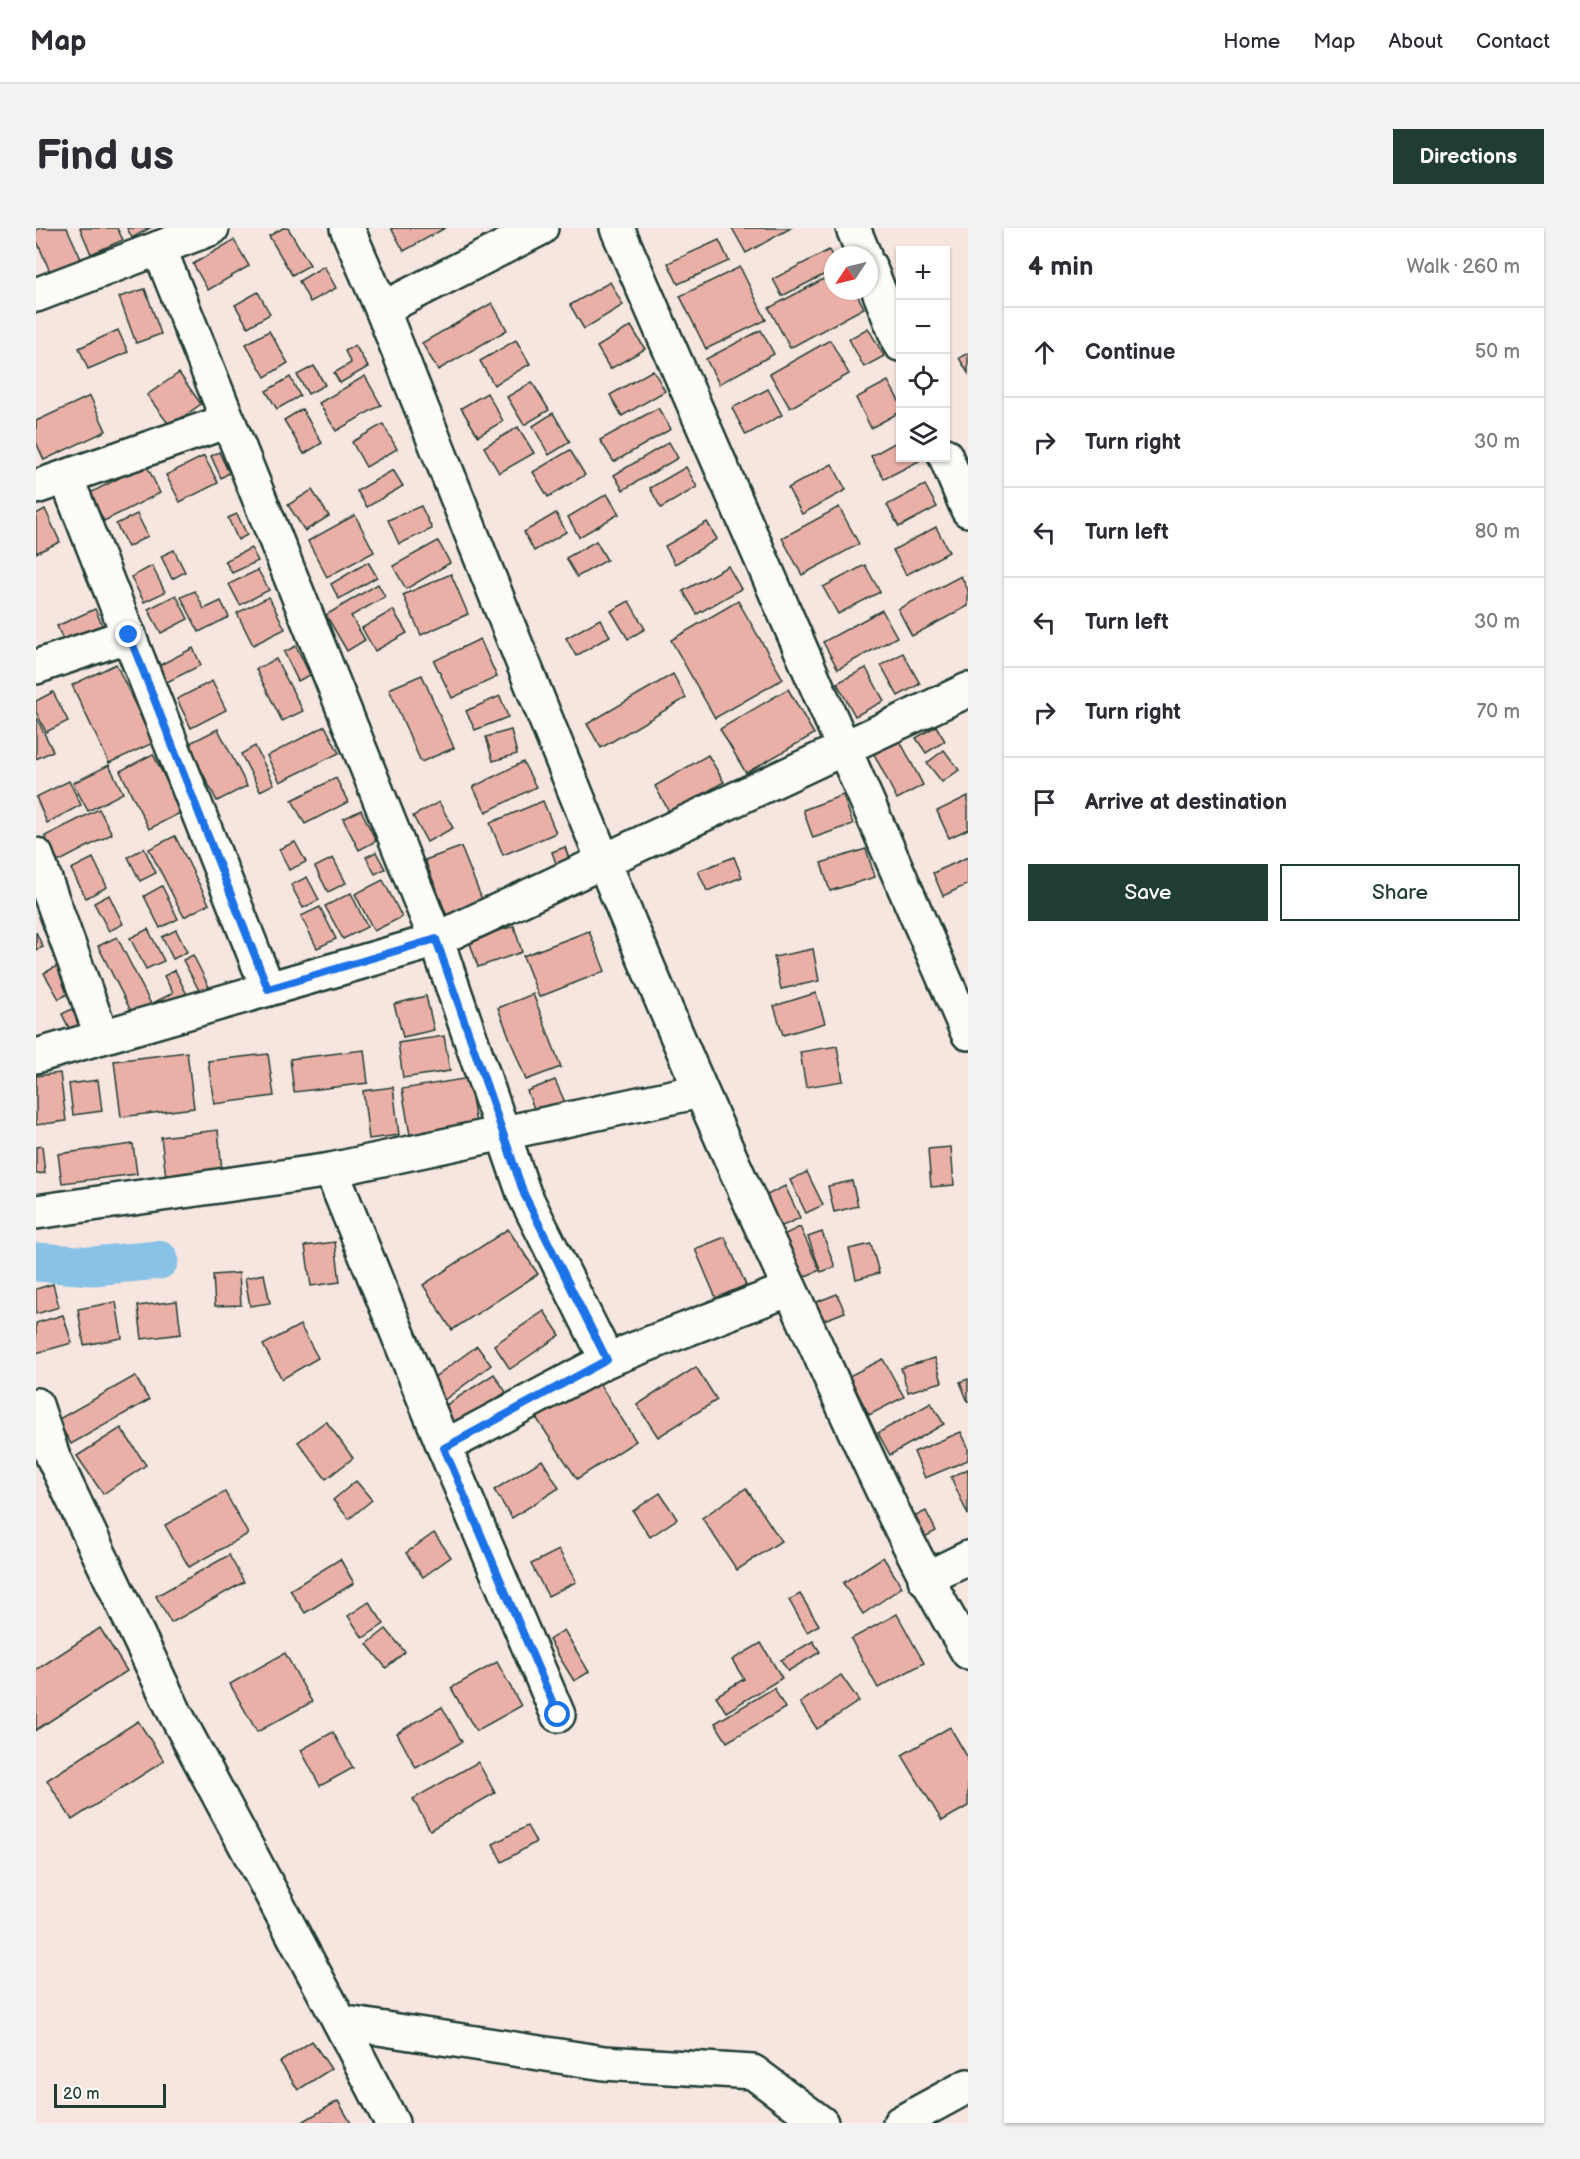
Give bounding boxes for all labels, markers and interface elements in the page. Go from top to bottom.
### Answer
text: Map [30,25,86,58]
text: Home [1223,29,1280,54]
text: Map [1313,29,1355,54]
text: About [1388,29,1443,54]
text: Contact [1476,29,1550,54]
button: Directions [1393,129,1544,184]
text: Find us [36,131,174,182]
north arrow [824,246,878,300]
map controls [896,246,950,462]
button: + [896,246,950,300]
text: 4 min [1028,252,1093,283]
text: Walk · 260 m [1407,255,1520,279]
button: − [896,300,950,354]
icon: ahead [1028,336,1061,369]
text: Continue [1085,339,1175,366]
text: 50 m [1475,340,1520,364]
button: locate [896,354,950,408]
button: layers [896,408,950,462]
icon: right [1028,426,1061,459]
text: Turn right [1085,429,1181,456]
text: 30 m [1474,430,1520,454]
icon: left [1028,516,1061,549]
text: Turn left [1085,519,1169,546]
text: 80 m [1475,520,1520,544]
icon: left [1028,606,1061,639]
text: Turn left [1085,609,1169,636]
text: 30 m [1474,610,1520,634]
route end [115,621,141,647]
icon: right [1028,696,1061,729]
text: Turn right [1085,699,1181,726]
text: 70 m [1476,700,1520,724]
icon: arrive [1028,786,1061,819]
text: Arrive at destination [1085,789,1287,816]
button: Save [1028,864,1268,921]
button: Share [1280,864,1520,921]
route start [544,1701,570,1727]
scale bar [54,2081,166,2108]
text: 20 m [63,2085,99,2104]

